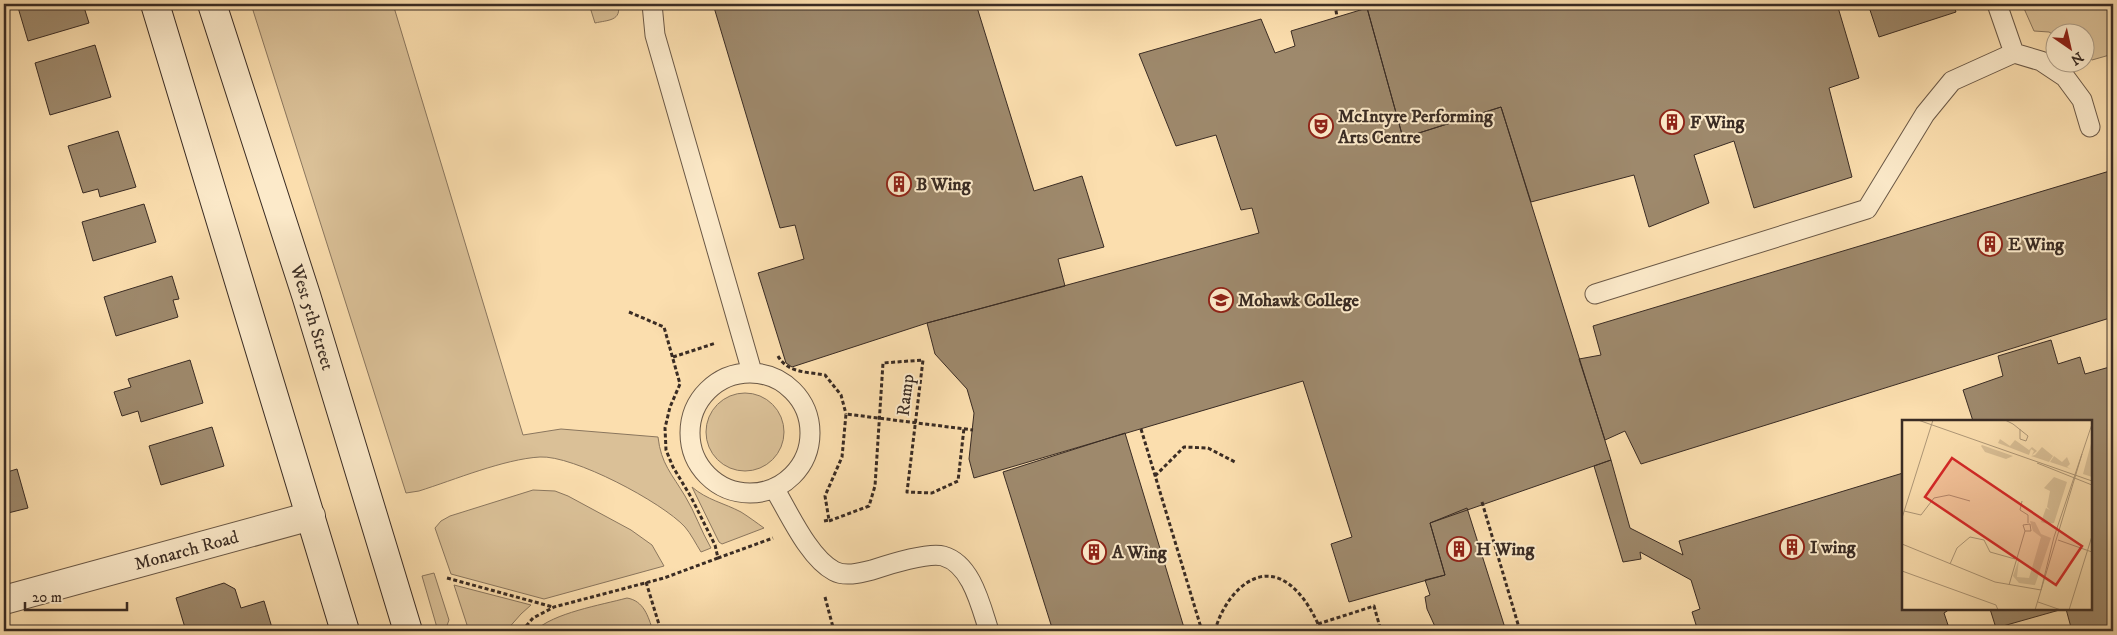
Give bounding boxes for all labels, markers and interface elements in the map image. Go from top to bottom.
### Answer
north arrow [2044,22,2094,72]
text: N [2066,47,2087,69]
place label: McIntyre Performing Arts Centre [1337,106,1494,149]
building icon: F Wing [1659,109,1685,135]
place label: F Wing [1690,112,1745,134]
theatre icon: McIntyre Performing Arts Centre [1308,113,1334,139]
building icon: B Wing [886,171,912,197]
place label: B Wing [916,174,972,196]
building icon: E Wing [1977,231,2003,257]
place label: E Wing [2008,234,2065,256]
street label: West 5th Street [285,261,338,373]
school or university icon: Mohawk College [1208,287,1234,313]
place label: Mohawk College [1238,290,1360,312]
street label: Ramp [893,373,919,417]
inset map [1902,420,2092,610]
street label: Monarch Road [132,526,241,576]
building icon: I wing [1779,534,1805,560]
building icon: H Wing [1446,536,1472,562]
place label: I wing [1810,537,1857,559]
building icon: A Wing [1081,539,1107,565]
place label: H Wing [1476,539,1535,561]
place label: A Wing [1111,542,1168,564]
scale bar [25,580,128,612]
text: 20 m [32,588,62,607]

